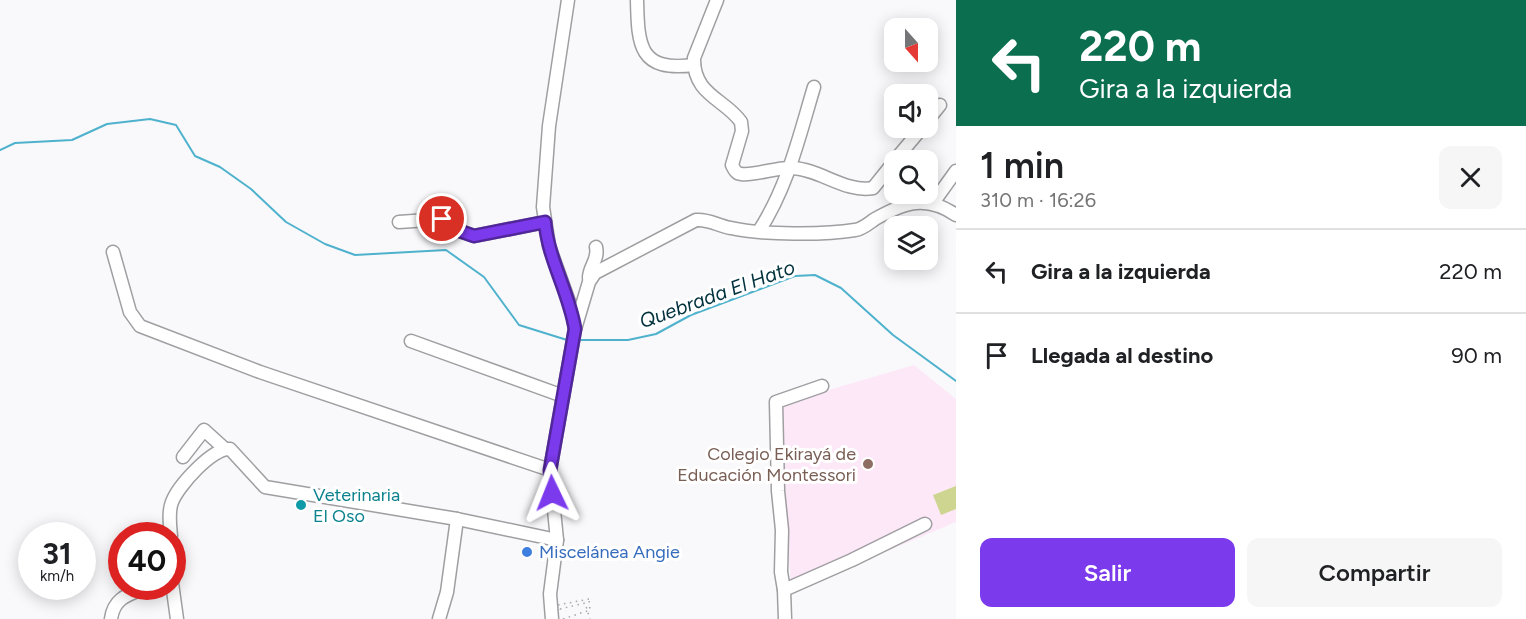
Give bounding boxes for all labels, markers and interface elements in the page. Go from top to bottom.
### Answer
north arrow [884,18,938,72]
map controls [884,18,938,270]
text: 220 m [1079,21,1201,72]
icon: left [980,24,1058,102]
text: Gira a la izquierda [1079,72,1292,105]
button: sound [884,84,938,138]
text: 1 min [980,144,1064,187]
button: close [1439,146,1502,209]
button: search [884,150,938,204]
text: 310 m · 16:26 [980,188,1096,212]
pin [416,193,467,244]
icon: arrive [425,202,458,235]
button: layers [884,216,938,270]
water label: Quebrada El Hato [636,255,798,333]
icon: left [980,255,1013,288]
text: Gira a la izquierda [1031,258,1211,285]
text: 220 m [1439,258,1502,285]
icon: arrive [980,339,1013,372]
text: Llegada al destino [1031,342,1213,369]
text: 90 m [1451,342,1502,369]
place label: Colegio Ekirayá de Educación Montessori [677,443,856,486]
marker: Colegio Ekirayá de Educación Montessori [861,457,875,471]
position arrow [520,461,584,525]
place label: Veterinaria El Oso [313,484,400,527]
marker: Veterinaria El Oso [294,498,308,512]
speed limit sign: 40 [108,522,186,600]
text: 31 [42,535,72,572]
button: Salir [980,538,1235,607]
button: Compartir [1247,538,1502,607]
place label: Miscelánea Angie [539,541,680,563]
marker: Miscelánea Angie [520,545,534,559]
text: km/h [40,567,74,585]

